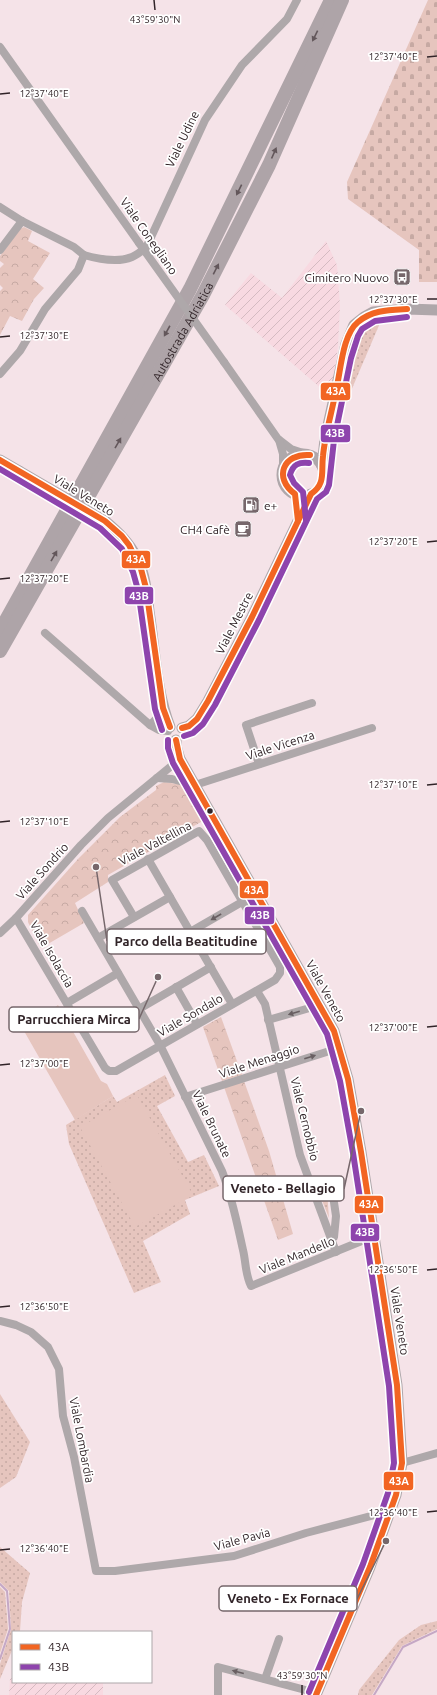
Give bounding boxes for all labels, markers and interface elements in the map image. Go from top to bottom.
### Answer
text: 43°59'30"N [130,14,180,25]
one-way arrow [312,30,318,41]
text: 12°37'40"E [368,51,418,62]
text: 12°37'40"E [19,88,69,99]
street label: Viale Udine [163,109,201,169]
one-way arrow [271,147,277,158]
one-way arrow [236,184,242,196]
street label: Viale Conegliano [118,195,180,277]
one-way arrow [213,263,219,275]
bus stop icon: Cimitero Nuovo [392,267,412,287]
place label: Cimitero Nuovo [305,271,389,284]
street label: Autostrada Adriatica [149,280,215,383]
text: 12°37'30"E [368,294,418,305]
one-way arrow [164,325,171,336]
text: 12°37'30"E [19,330,69,341]
line badge: 43A [320,382,351,401]
text: 43A [326,385,346,397]
line badge: 43B [320,424,351,443]
text: 43B [325,427,345,439]
one-way arrow [115,437,122,449]
street label: Viale Veneto [51,472,117,518]
fuel station icon: e+ [241,495,261,515]
place label: e+ [264,499,278,512]
cafe icon: CH4 Cafè [233,519,253,539]
place label: CH4 Cafè [180,523,230,536]
text: 12°37'20"E [368,536,418,547]
one-way arrow [50,550,57,562]
line badge: 43A [121,550,151,569]
text: 43A [126,553,146,565]
text: 12°37'20"E [19,573,69,584]
line badge: 43B [124,586,154,605]
text: 43B [129,590,149,602]
street label: Viale Mestre [213,590,255,656]
street label: Viale Vicenza [244,728,316,762]
text: 12°37'10"E [368,779,418,790]
unlabelled marker [205,806,215,816]
text: 12°37'10"E [19,816,69,827]
street label: Viale Valtellina [117,819,193,867]
street label: Viale Sondrio [13,840,71,902]
line badge: 43A [239,880,269,899]
text: 43A [244,884,264,896]
line badge: 43B [244,906,275,925]
text: 43B [250,909,270,921]
one-way arrow [210,913,222,920]
street label: Viale Isolaccia [28,919,76,989]
callout: Parco della Beatitudine [107,929,266,954]
text: Parco della Beatitudine [115,934,257,948]
street label: Viale Veneto [304,958,348,1024]
street label: Viale Sondalo [155,991,225,1039]
callout: Parrucchiera Mirca [9,1007,139,1032]
one-way arrow [288,1010,300,1016]
text: Parrucchiera Mirca [17,1012,131,1026]
text: 12°37'00"E [368,1022,418,1033]
street label: Viale Menaggio [217,1042,301,1080]
one-way arrow [304,1054,316,1060]
text: 12°37'00"E [19,1058,69,1069]
street label: Viale Cernobbio [288,1076,322,1162]
street label: Viale Brunate [190,1088,234,1160]
callout: Veneto - Bellagio [223,1176,344,1201]
text: Veneto - Bellagio [231,1181,336,1195]
line badge: 43A [354,1195,384,1214]
text: 43A [359,1198,379,1210]
line badge: 43B [350,1223,380,1242]
text: 43B [355,1226,375,1238]
street label: Viale Mandello [257,1234,337,1276]
text: 12°36'50"E [368,1264,418,1275]
street label: Viale Veneto [388,1286,412,1356]
text: 12°36'50"E [19,1301,69,1312]
street label: Viale Lombardia [67,1396,97,1484]
line badge: 43A [383,1471,414,1491]
text: 43A [389,1475,409,1487]
text: 12°36'40"E [368,1507,418,1518]
street label: Viale Pavia [212,1525,272,1553]
text: 12°36'40"E [19,1543,69,1554]
callout: Veneto - Ex Fornace [219,1586,357,1611]
text: Veneto - Ex Fornace [227,1591,349,1605]
legend [12,1631,152,1683]
text: 43A [48,1640,70,1653]
text: 43B [48,1660,69,1673]
one-way arrow [232,1669,244,1675]
text: 43°59'30"N [277,1670,327,1681]

